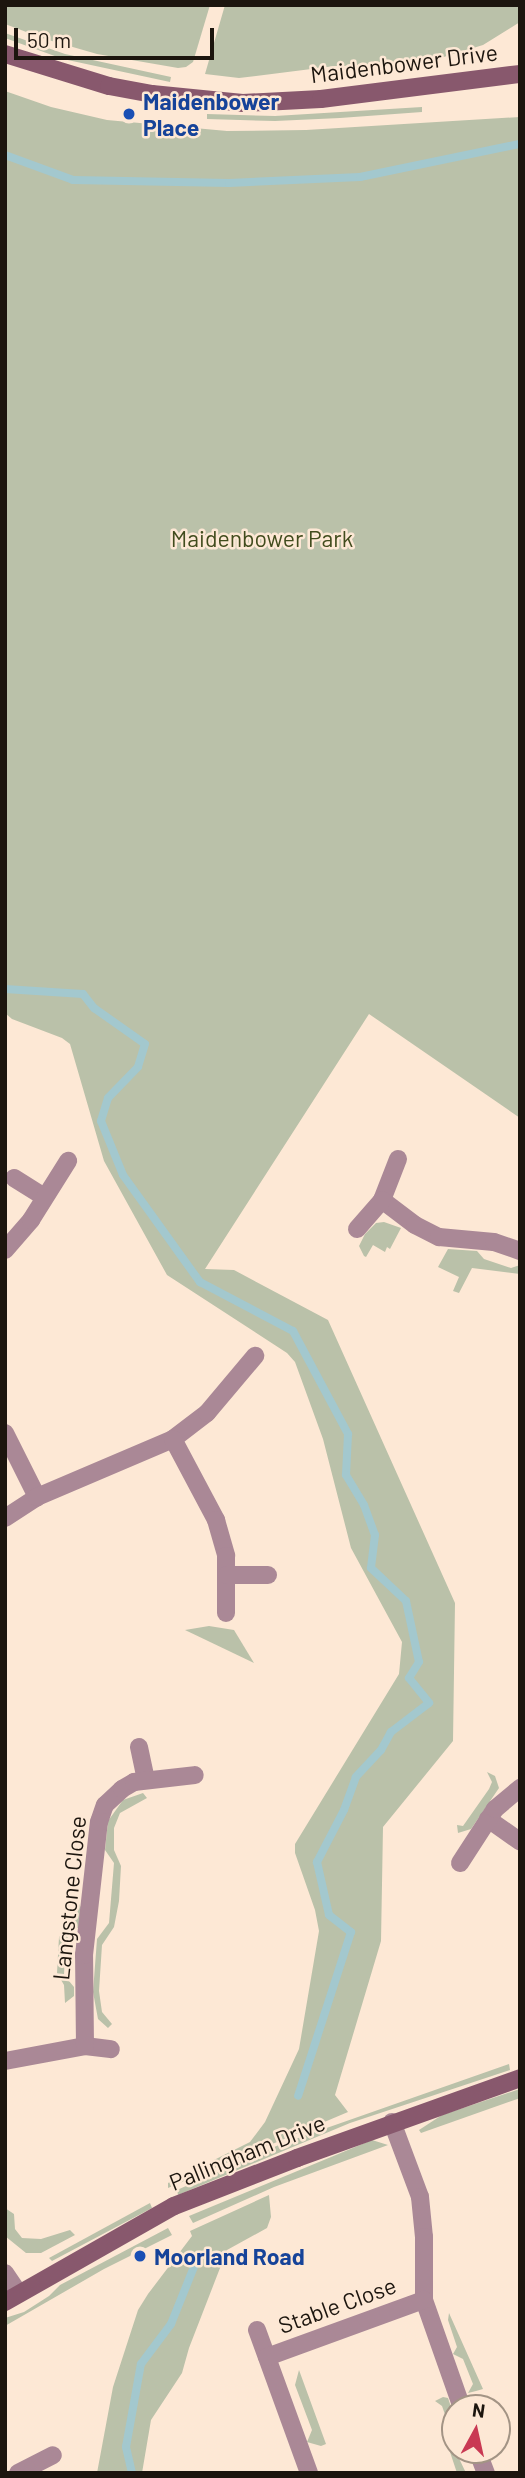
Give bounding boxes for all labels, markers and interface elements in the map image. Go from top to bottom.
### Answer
scale bar [18,14,217,58]
text: 50 m [27,27,71,52]
street label: Maidenbower Drive [309,38,499,88]
place label: Maidenbower Place [143,87,279,141]
marker: Maidenbower Place [121,106,137,122]
park label: Maidenbower Park [171,524,353,552]
street label: Langstone Close [47,1814,91,1982]
street label: Pallingham Drive [165,2108,329,2196]
place label: Moorland Road [154,2242,305,2270]
marker: Moorland Road [132,2248,148,2264]
street label: Stable Close [274,2271,400,2339]
north arrow [441,2394,511,2464]
text: N [471,2397,487,2422]

